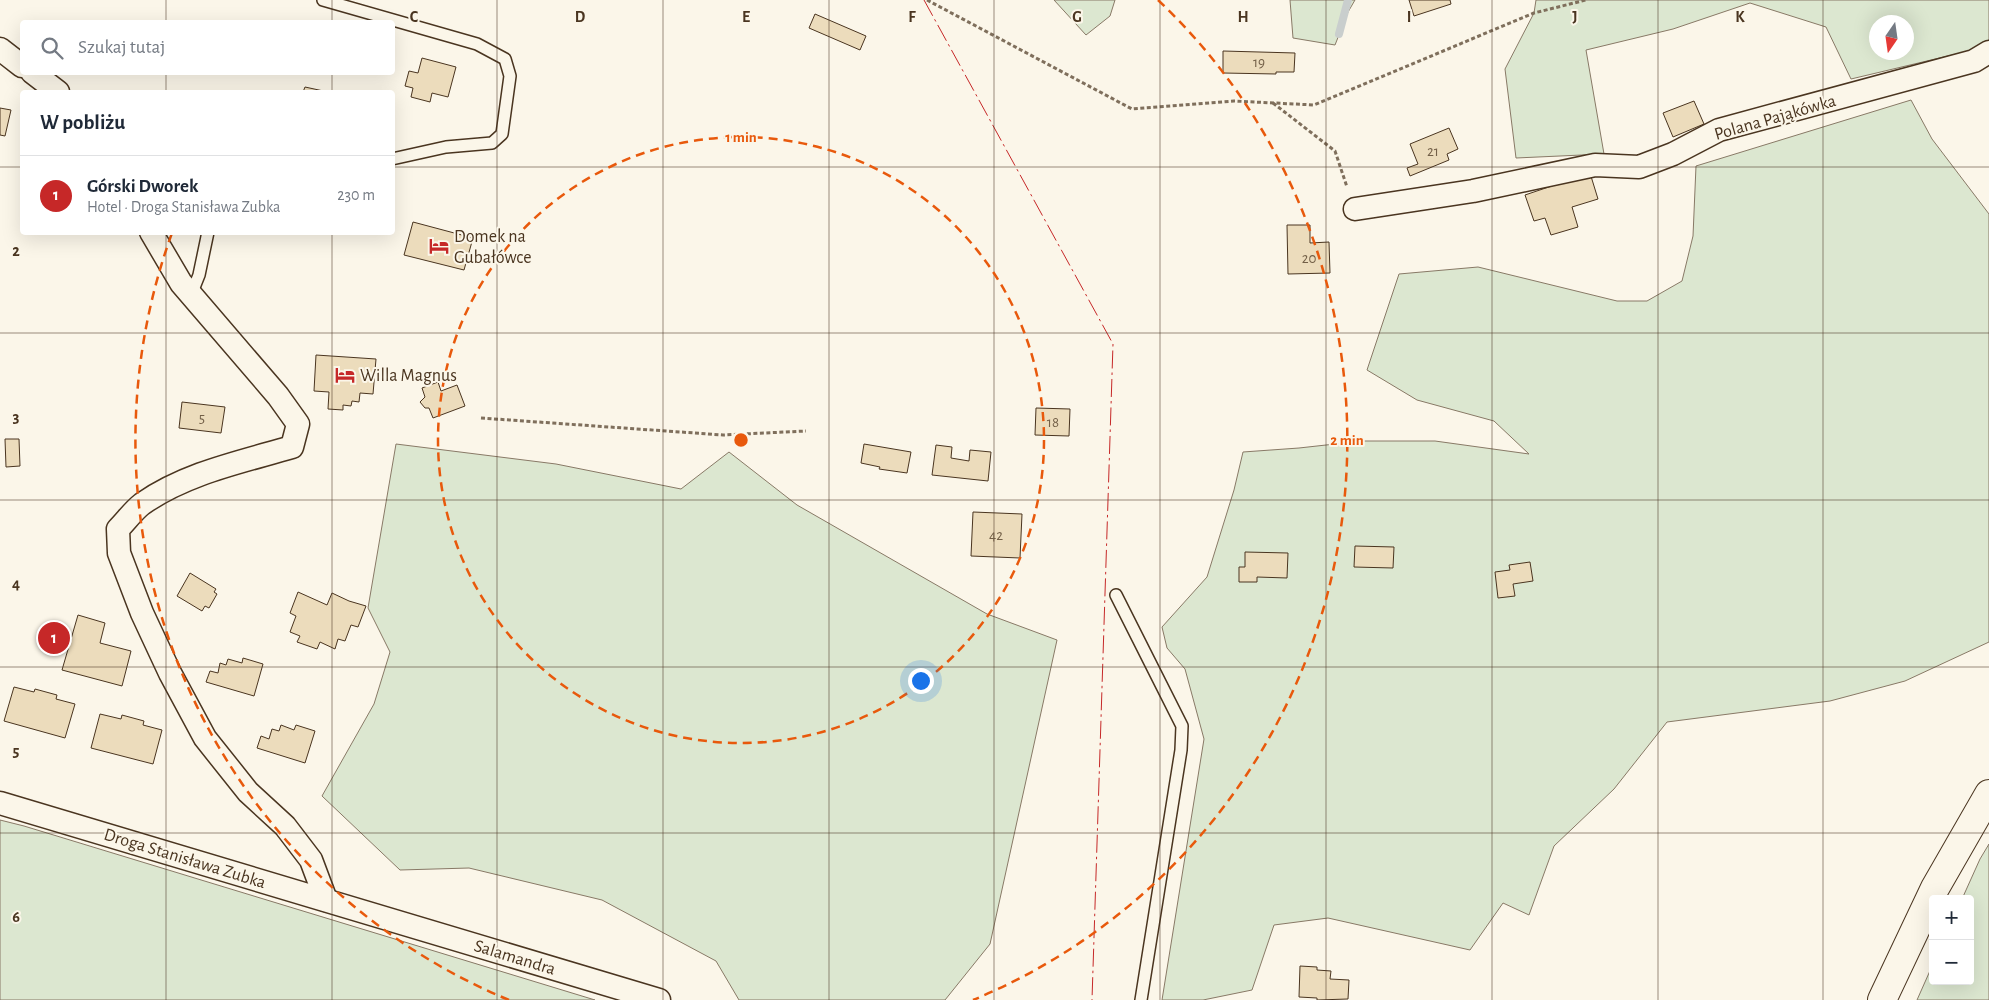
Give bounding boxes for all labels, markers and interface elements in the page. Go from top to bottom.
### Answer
text: C [410,9,419,25]
text: D [575,9,586,25]
text: E [742,9,750,25]
text: F [908,9,916,25]
text: G [1072,9,1082,25]
text: H [1237,9,1249,25]
text: I [1407,9,1411,25]
text: J [1572,9,1578,25]
text: K [1735,9,1745,25]
north arrow [1869,15,1914,60]
search box [20,20,395,75]
icon: search [38,34,66,62]
text: Szukaj tutaj [78,38,165,57]
house number: 19 [1253,55,1265,70]
street label: Polana Pająkówka [1712,92,1838,144]
text: W pobliżu [40,112,125,133]
text: 1 min [725,130,757,145]
house number: 21 [1427,144,1439,159]
text: Górski Dworek [87,177,198,196]
text: 1 [53,187,59,203]
text: 230 m [337,187,375,203]
text: Hotel · Droga Stanisława Zubka [87,199,280,215]
place label: Domek na Gubałówce [454,228,532,267]
hotel icon: Domek na Gubałówce [428,235,450,257]
text: 2 [12,243,20,259]
house number: 20 [1302,251,1316,266]
hotel icon: Willa Magnus [334,364,356,386]
place label: Willa Magnus [360,367,457,385]
text: 3 [13,409,20,425]
house number: 5 [199,411,205,426]
house number: 18 [1047,415,1059,430]
centre of rings [732,431,750,449]
text: 2 min [1330,433,1364,448]
house number: 42 [989,528,1003,543]
text: 4 [12,576,20,592]
pin: 1 [38,619,70,657]
your location [908,668,934,694]
text: 5 [13,743,20,759]
street label: Droga Stanisława Zubka [102,826,268,892]
map controls [1929,895,1974,985]
button: + [1929,895,1974,940]
text: 6 [12,909,20,925]
street label: Salamandra [472,937,558,979]
button: − [1929,940,1974,985]

